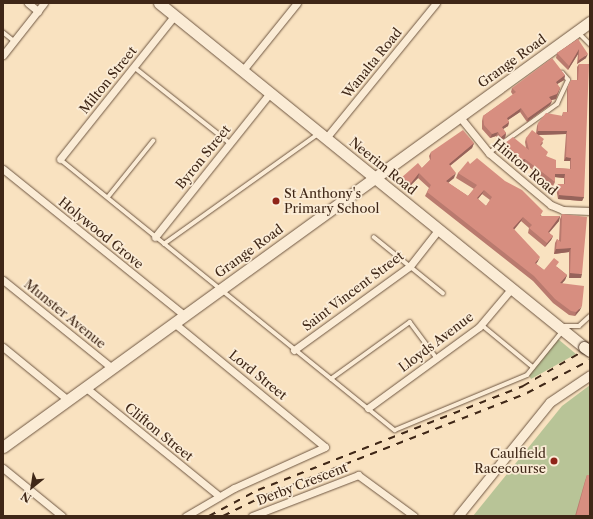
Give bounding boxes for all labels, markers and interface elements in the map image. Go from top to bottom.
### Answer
street label: Wanalta Road [339,25,405,101]
street label: Grange Road [475,31,549,91]
street label: Milton Street [76,43,140,117]
street label: Byron Street [172,122,234,192]
street label: Neerim Road [346,134,420,198]
street label: Hinton Road [490,135,560,199]
place label: St Anthony's Primary School [284,186,380,217]
street label: Holywood Grove [55,194,147,272]
marker: St Anthony's Primary School [271,196,281,206]
street label: Grange Road [212,221,286,281]
street label: Saint Vincent Street [299,248,407,334]
street label: Munster Avenue [21,276,109,352]
street label: Lloyds Avenue [395,309,477,375]
street label: Lord Street [226,347,290,403]
street label: Clifton Street [122,400,196,464]
place label: Caulfield Racecourse [474,446,546,477]
marker: Caulfield Racecourse [549,456,559,466]
street label: Derby Crescent [254,459,350,509]
north arrow [12,467,52,507]
text: N [18,489,34,506]

